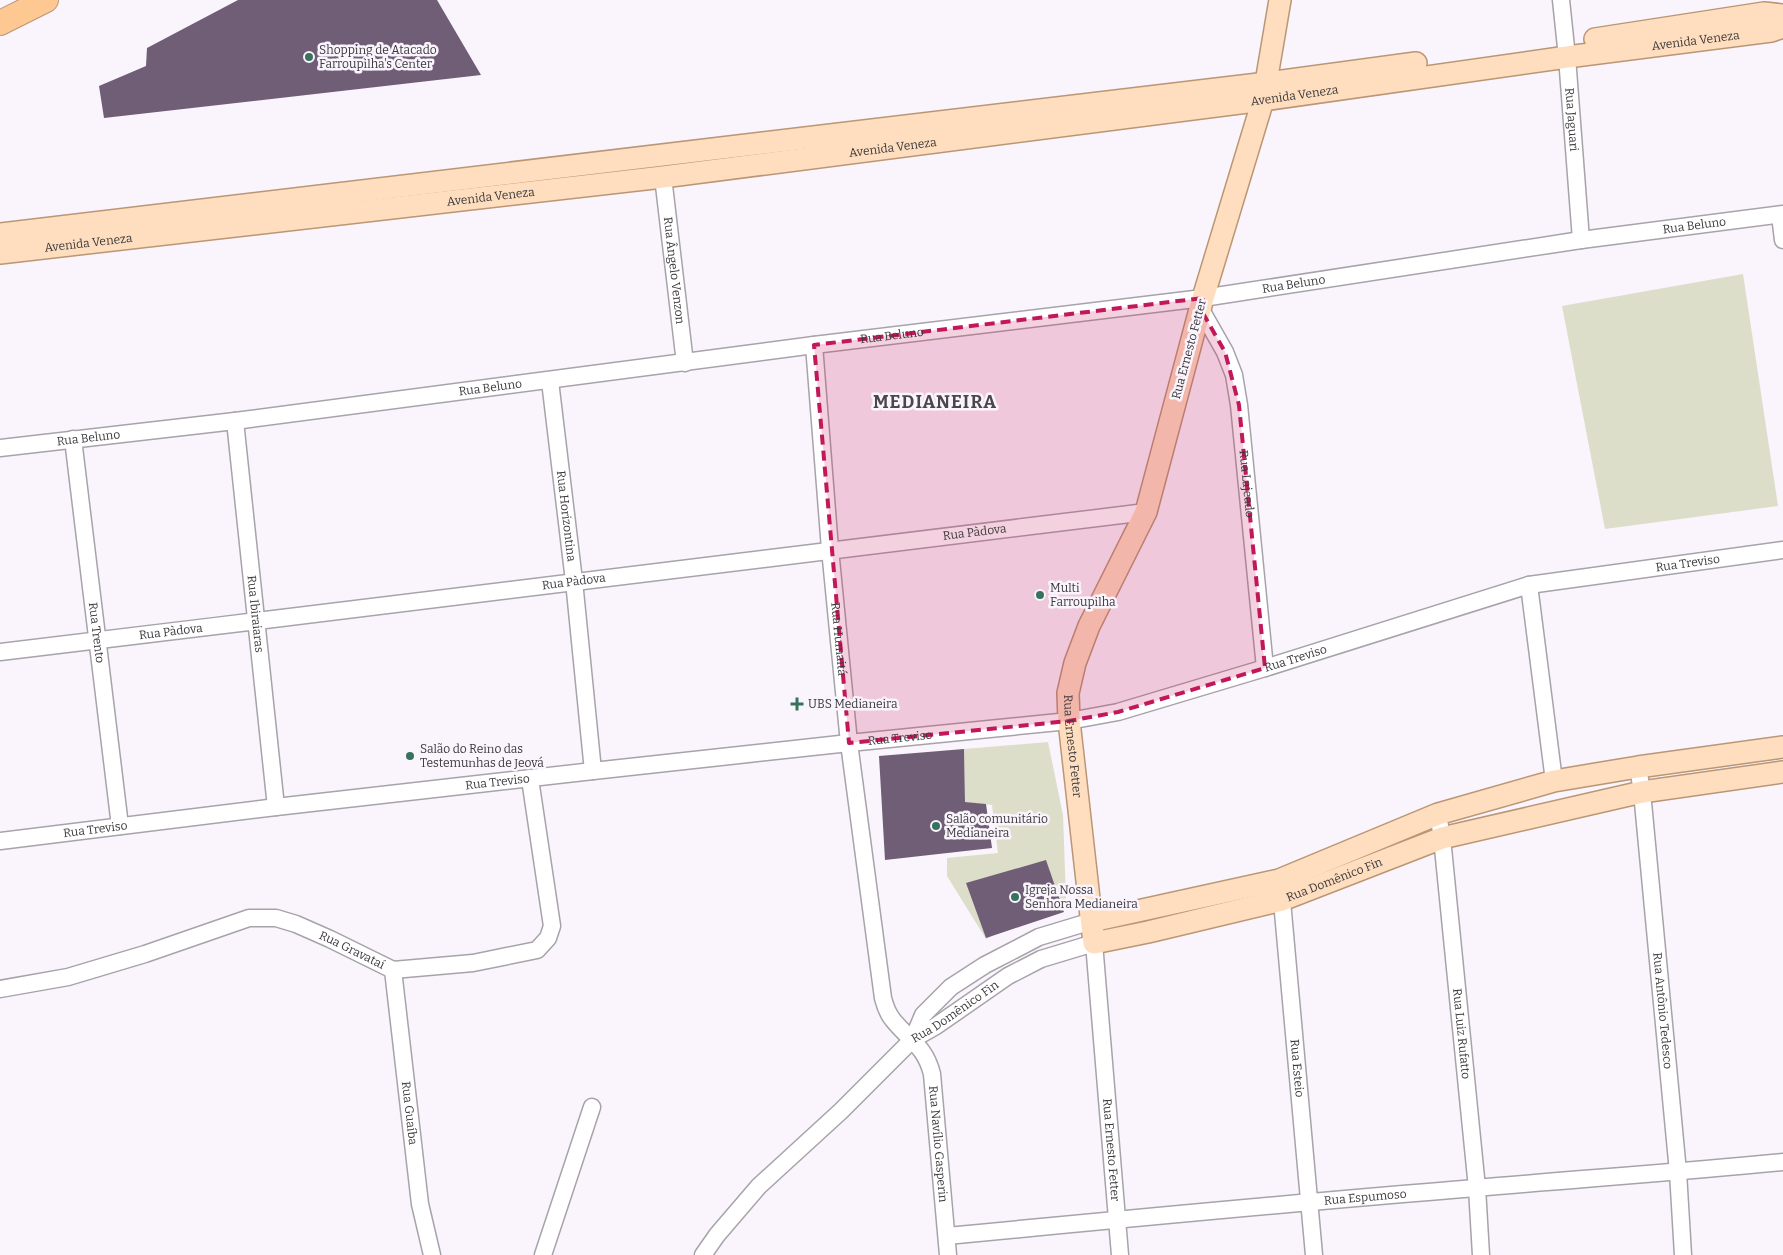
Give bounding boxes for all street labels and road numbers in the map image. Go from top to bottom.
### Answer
street label: Avenida Veneza [1651,28,1741,53]
street label: Avenida Veneza [1250,82,1340,109]
street label: Rua Jaguari [1562,87,1581,152]
street label: Avenida Veneza [848,135,938,160]
street label: Avenida Veneza [446,185,536,209]
street label: Rua Beluno [1662,214,1727,236]
street label: Rua Ângelo Venzon [661,216,687,325]
street label: Avenida Veneza [44,231,134,255]
street label: Rua Beluno [1261,272,1326,296]
street label: Rua Ernesto Fetter [1169,297,1209,401]
street label: Rua Beluno [859,325,925,346]
street label: Rua Beluno [458,376,523,399]
street label: Rua Beluno [56,427,121,448]
street label: Rua Lajeado [1237,450,1257,518]
street label: Rua Horizontina [554,470,579,563]
street label: Rua Pàdova [942,521,1008,543]
street label: Rua Treviso [1655,552,1721,574]
street label: Rua Pàdova [541,571,607,592]
street label: Rua Ibiraiaras [244,575,267,654]
street label: Rua Trento [86,601,107,664]
street label: Rua Humaitá [828,602,849,677]
street label: Rua Pàdova [138,621,204,642]
street label: Rua Treviso [1263,642,1329,675]
street label: Rua Ernesto Fetter [1061,694,1085,799]
street label: Rua Treviso [867,728,933,748]
street label: Rua Treviso [465,771,531,792]
street label: Rua Treviso [62,818,128,840]
street label: Rua Domênico Fin [1284,855,1385,905]
street label: Rua Gravataí [317,928,387,972]
street label: Rua Antônio Tedesco [1650,952,1675,1070]
street label: Rua Domênico Fin [909,977,1002,1045]
street label: Rua Luiz Rufatto [1450,988,1473,1080]
street label: Rua Esteio [1288,1039,1307,1098]
street label: Rua Guaíba [399,1080,420,1146]
street label: Rua Navílio Gasperin [926,1085,950,1203]
street label: Rua Ernesto Fetter [1100,1098,1123,1203]
street label: Rua Espumoso [1323,1187,1407,1208]

